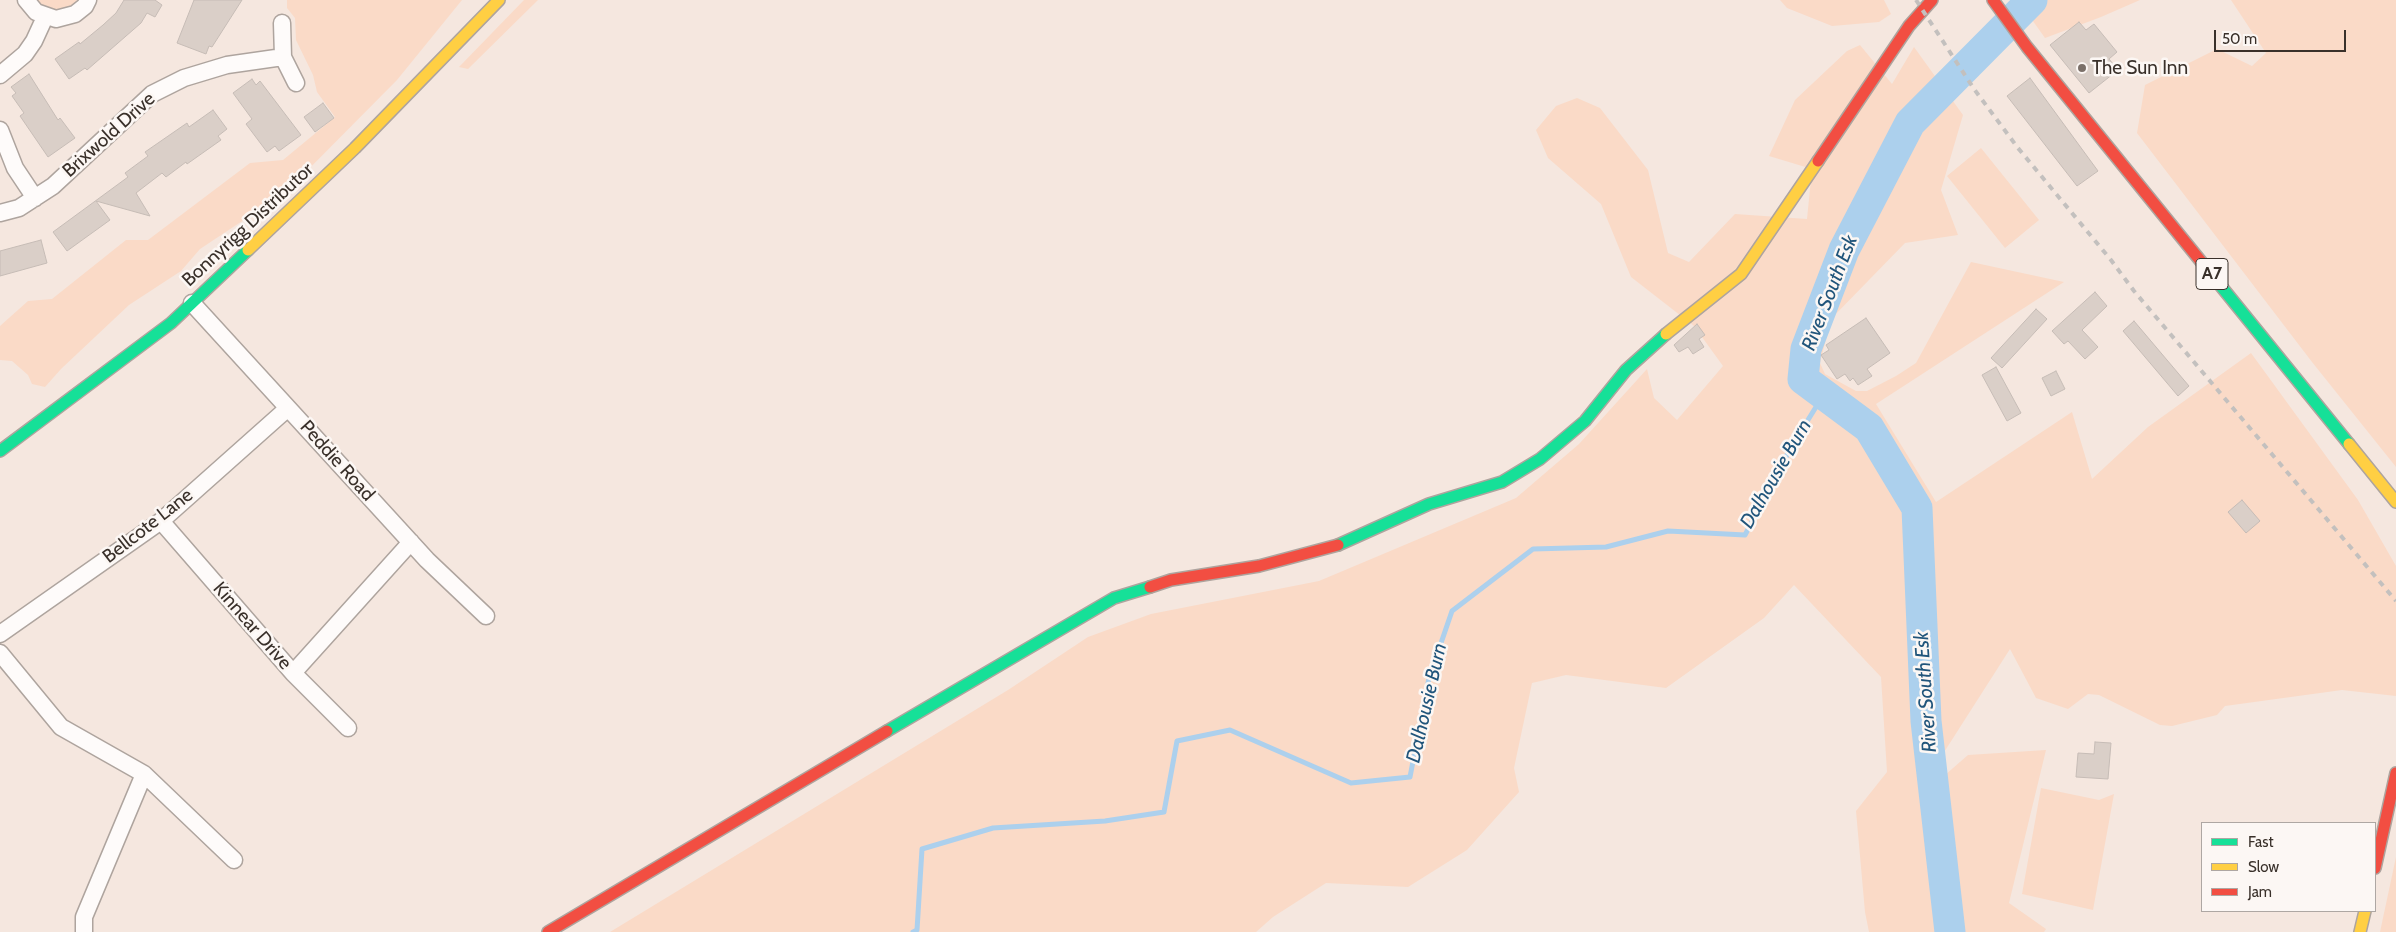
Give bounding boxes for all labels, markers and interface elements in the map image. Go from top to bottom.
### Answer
scale bar [2216,20,2348,52]
text: 50 m [2222,30,2257,48]
place label: The Sun Inn [2092,57,2188,79]
marker: The Sun Inn [2076,62,2088,74]
street label: Brixwold Drive [58,88,160,182]
street label: Bonnyrigg Distributor [178,158,318,292]
water label: River South Esk [1797,232,1863,354]
road number: A7 [2196,258,2228,290]
water label: Dalhousie Burn [1735,415,1817,533]
street label: Peddie Road [295,416,379,506]
street label: Bellcote Lane [98,484,198,568]
street label: Kinnear Drive [208,578,296,674]
water label: River South Esk [1910,631,1942,753]
water label: Dalhousie Burn [1402,641,1452,765]
legend [2201,822,2376,912]
text: Fast [2248,833,2273,851]
text: Slow [2248,858,2279,876]
text: Jam [2248,883,2272,901]

